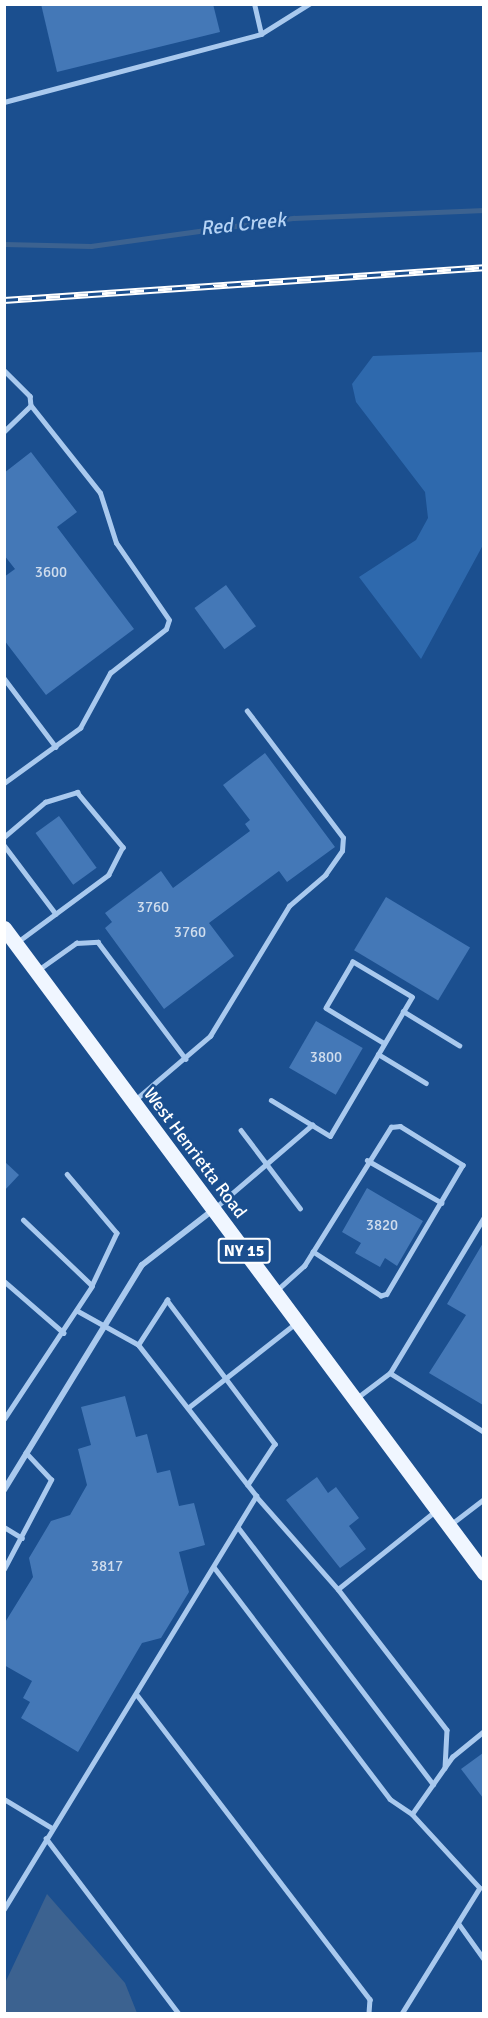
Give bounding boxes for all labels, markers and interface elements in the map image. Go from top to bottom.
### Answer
water label: Red Creek [199,208,287,240]
house number: 3600 [35,564,67,582]
house number: 3760 [137,899,169,917]
house number: 3760 [174,924,206,942]
house number: 3800 [310,1049,342,1067]
street label: West Henrietta Road [139,1084,251,1222]
house number: 3820 [366,1217,398,1235]
road number: NY 15 [217,1238,271,1264]
house number: 3817 [91,1558,123,1576]

